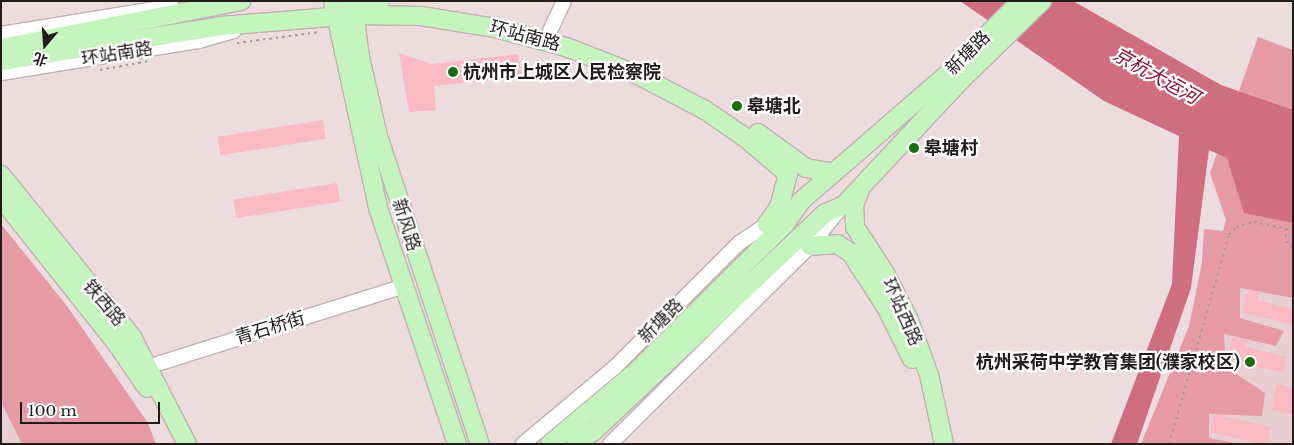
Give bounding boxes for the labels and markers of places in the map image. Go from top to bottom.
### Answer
place label: 杭州市上城区人民检察院 [463,61,661,83]
marker: 杭州市上城区人民检察院 [447,66,459,78]
place label: 皋塘北 [747,95,801,117]
marker: 皋塘北 [731,100,743,112]
place label: 皋塘村 [924,137,978,159]
marker: 皋塘村 [908,142,920,154]
place label: 杭州采荷中学教育集团(濮家校区) [976,351,1240,373]
marker: 杭州采荷中学教育集团(濮家校区) [1244,356,1256,368]

